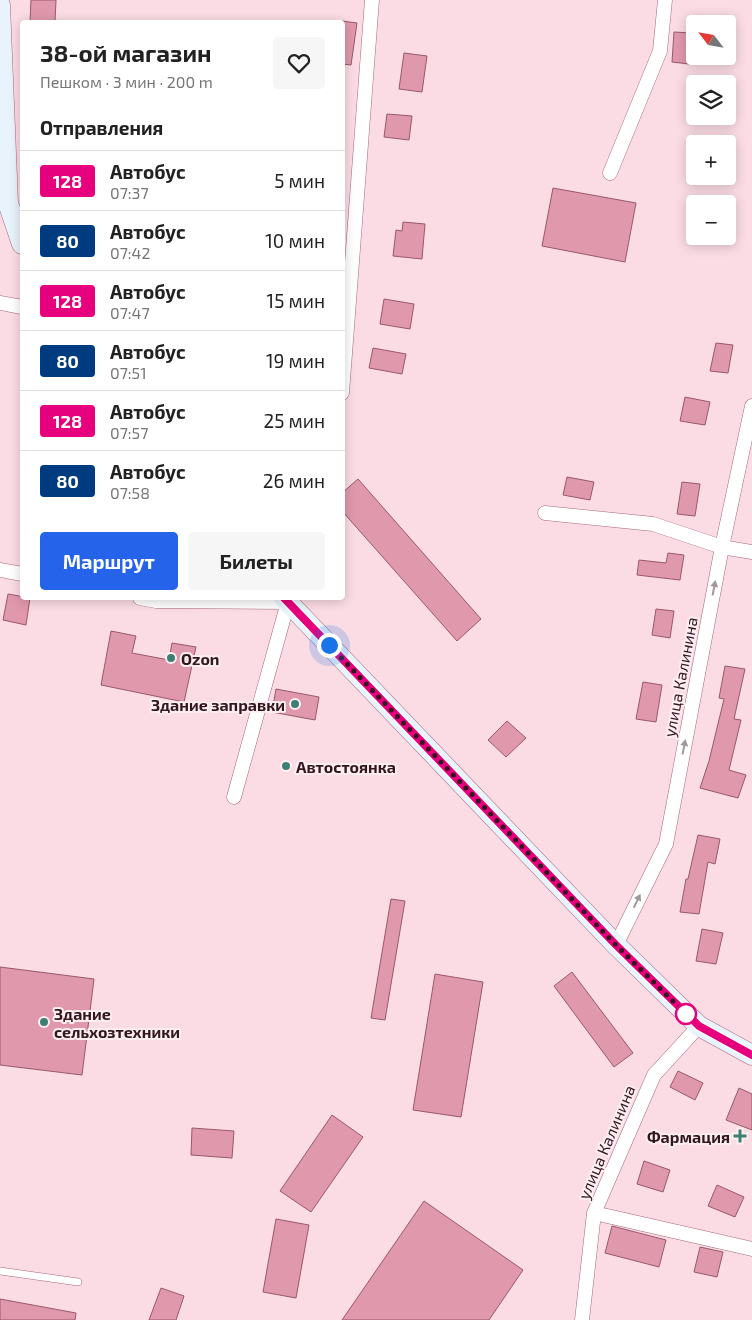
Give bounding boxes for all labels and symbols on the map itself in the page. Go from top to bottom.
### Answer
north arrow [686,15,736,65]
one-way arrow [710,580,718,595]
street label: улица Калинина [659,615,702,739]
your location [317,633,342,658]
place label: Ozon [181,649,219,668]
marker: Ozon [165,652,177,664]
place label: Здание заправки [151,695,285,714]
marker: Здание заправки [289,698,301,710]
one-way arrow [680,740,688,755]
place label: Автостоянка [296,757,396,776]
marker: Автостоянка [280,760,292,772]
one-way arrow [633,894,642,909]
unlabelled marker [675,1003,697,1025]
place label: Здание сельхозтехники [54,1004,180,1041]
marker: Здание сельхозтехники [38,1016,50,1028]
street label: улица Калинина [573,1082,639,1202]
place label: Фармация [647,1127,730,1146]
marker: Фармация [734,1130,746,1142]

